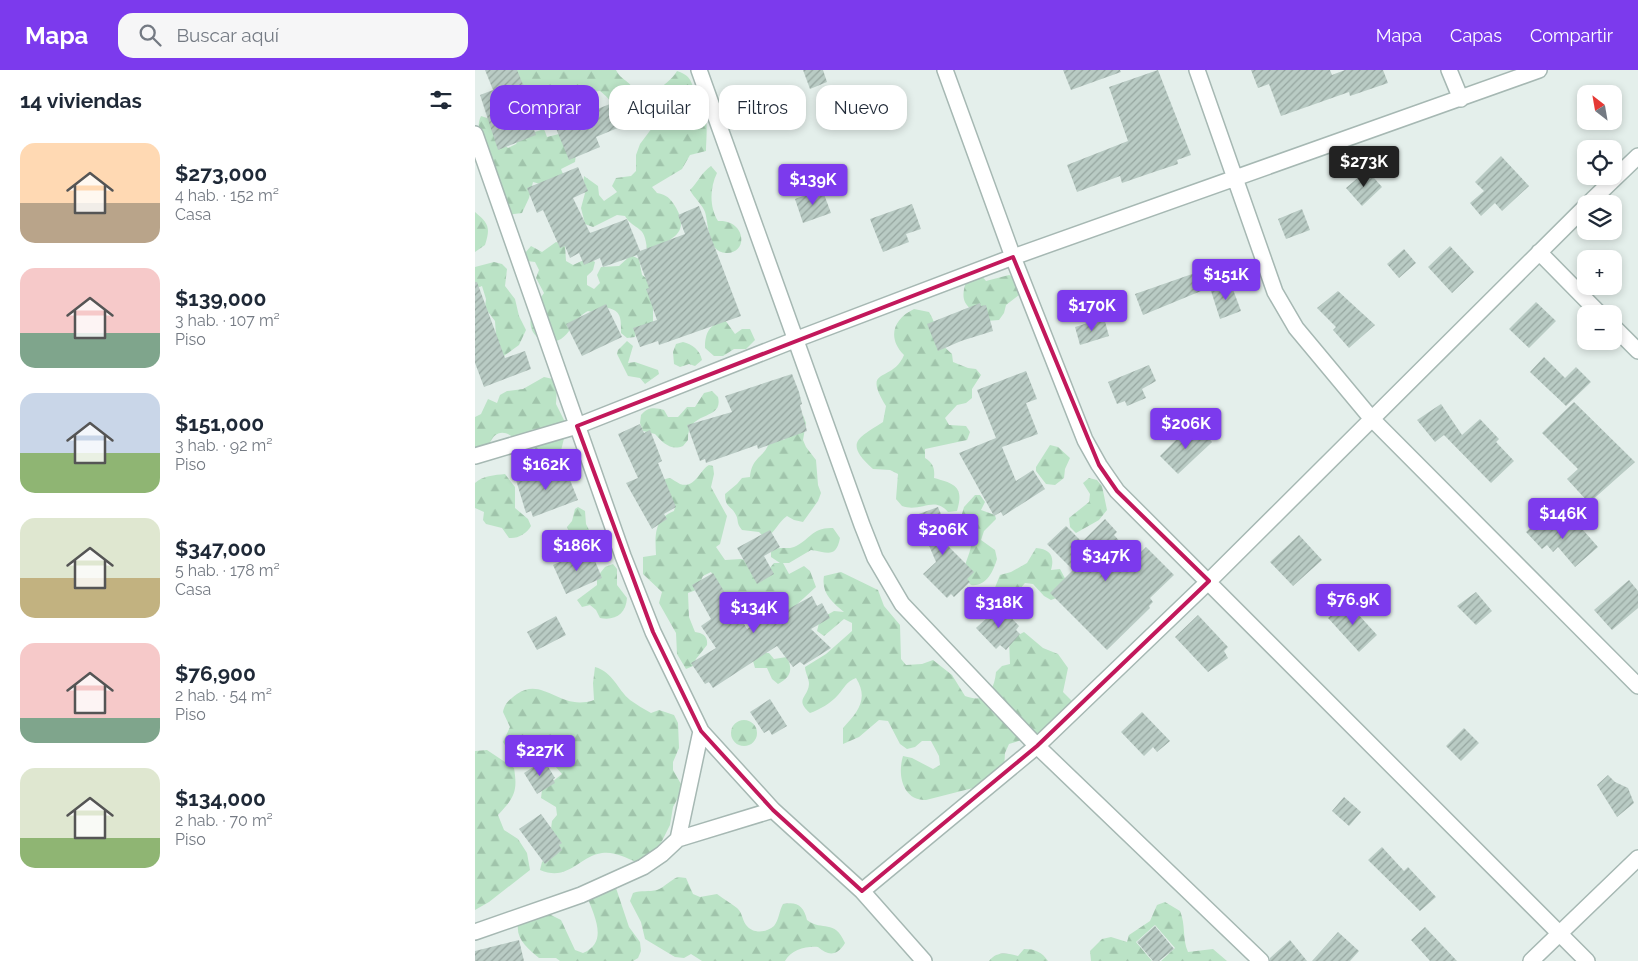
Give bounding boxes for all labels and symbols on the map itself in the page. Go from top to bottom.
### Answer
north arrow [1577,85,1623,130]
pin: $273K [1329,146,1399,188]
pin: $139K [778,164,848,206]
pin: $151K [1191,258,1261,301]
pin: $170K [1057,290,1127,332]
pin: $206K [1151,408,1221,450]
pin: $162K [511,448,581,491]
pin: $146K [1528,498,1598,540]
pin: $206K [908,514,978,556]
pin: $186K [542,530,612,572]
pin: $347K [1071,540,1141,582]
pin: $76.9K [1312,584,1394,626]
pin: $318K [964,586,1034,629]
pin: $134K [719,592,789,634]
pin: $227K [505,734,575,777]

